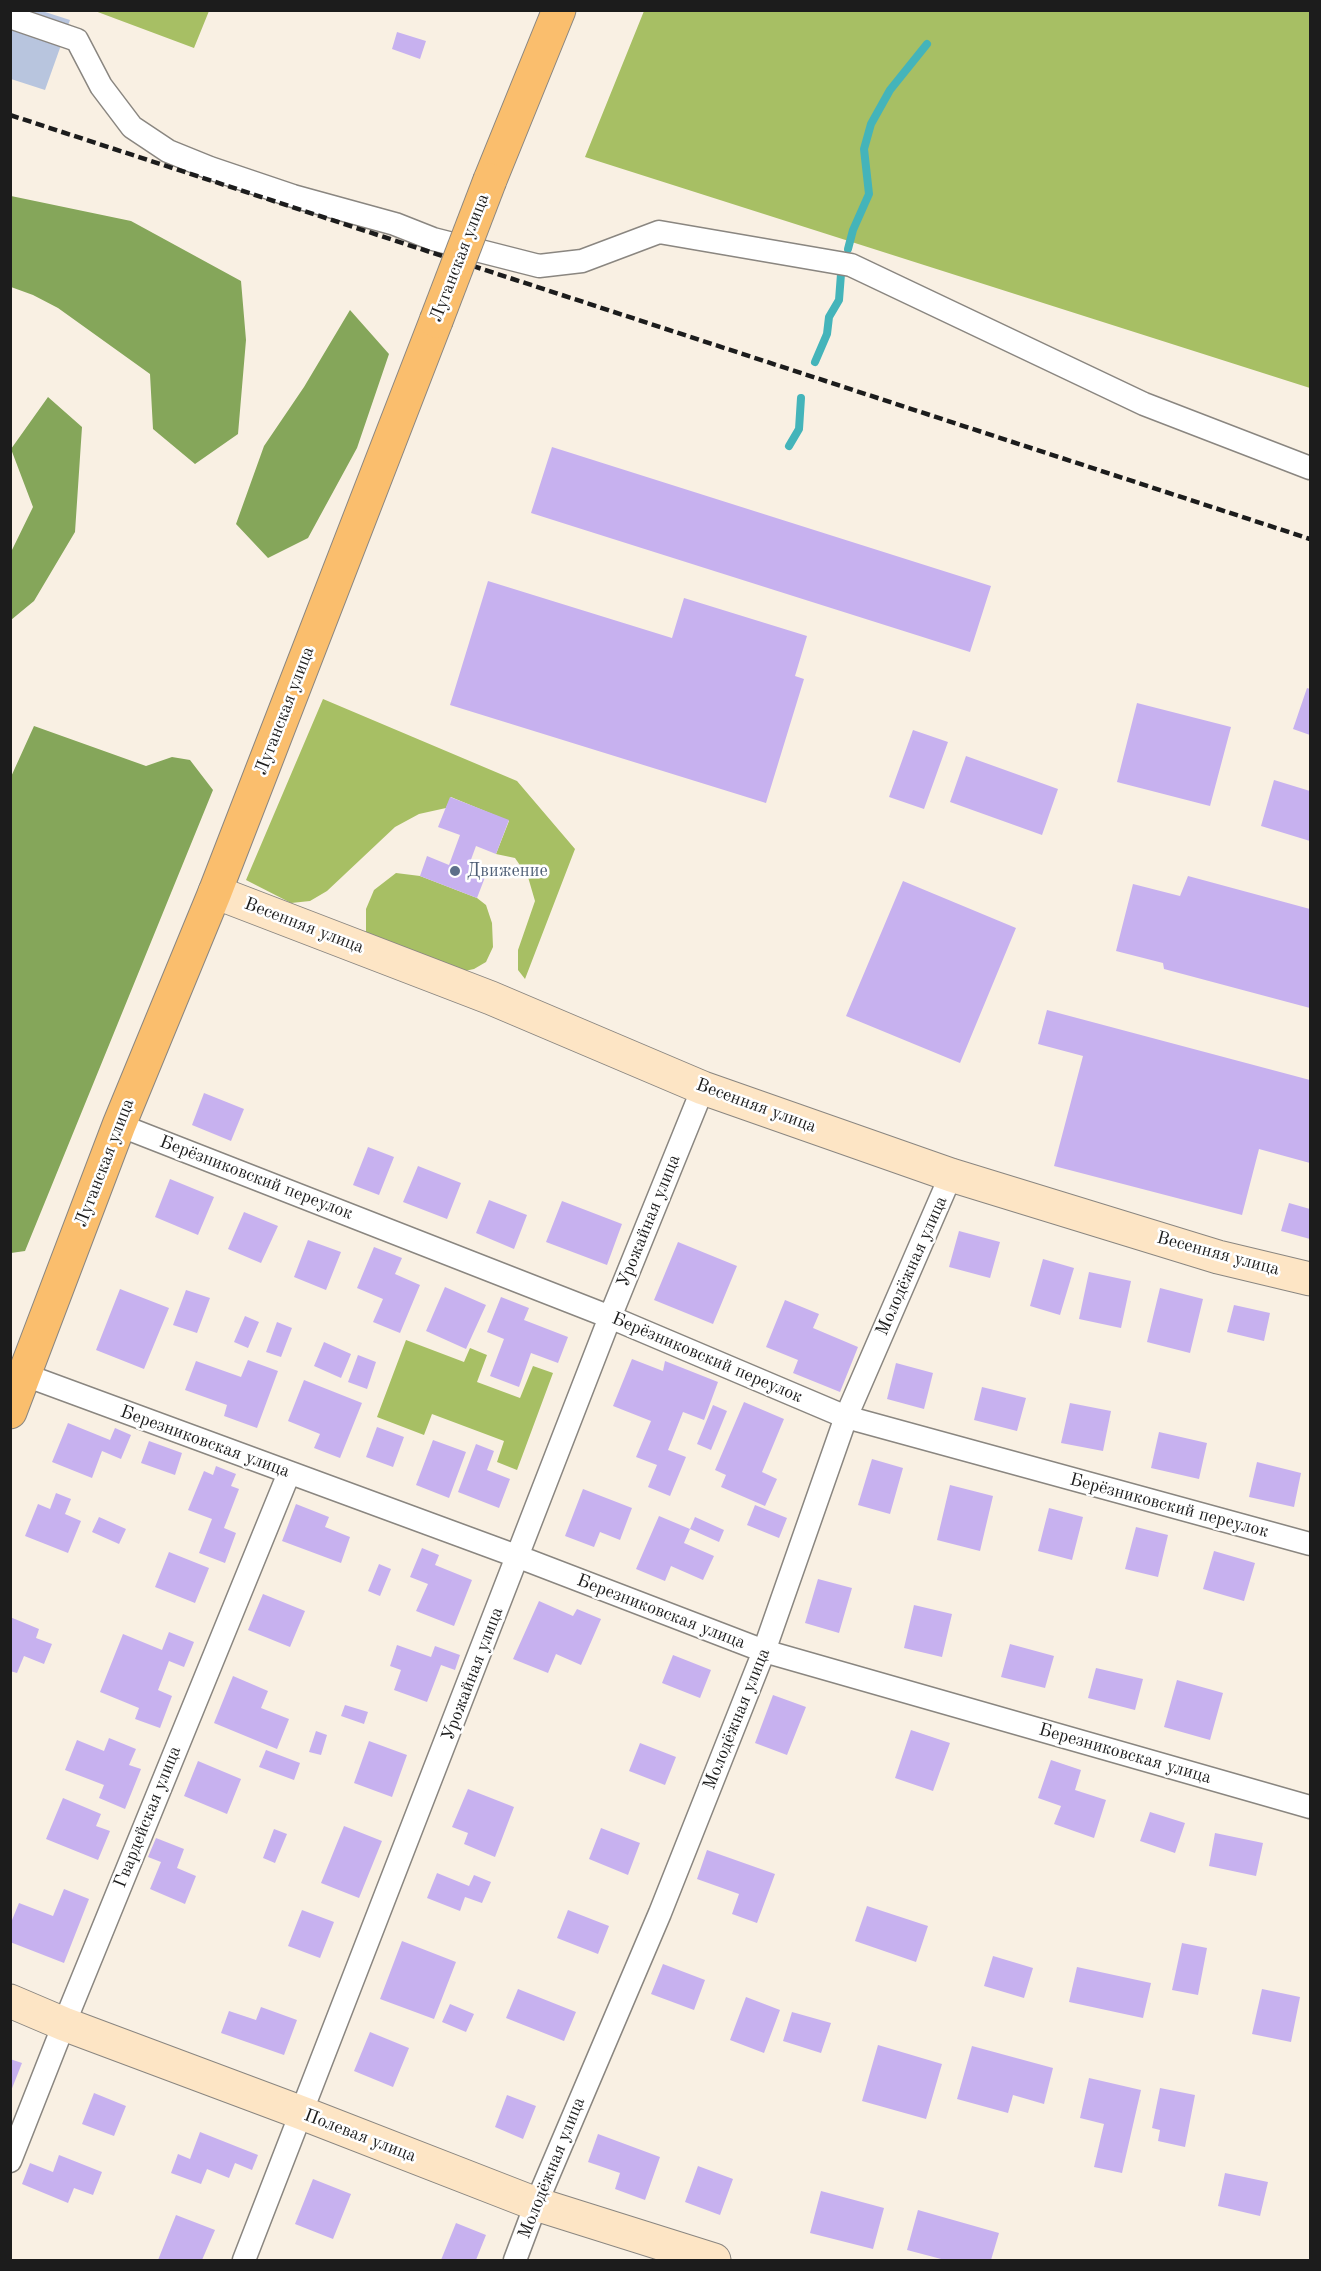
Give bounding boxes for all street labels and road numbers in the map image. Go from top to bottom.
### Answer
street label: Луганская улица [426,191,494,325]
street label: Луганская улица [251,644,319,778]
street label: Весенняя улица [241,893,367,959]
street label: Весенняя улица [693,1074,819,1138]
street label: Луганская улица [71,1096,139,1230]
street label: Берёзниковский переулок [156,1131,356,1225]
street label: Урожайная улица [613,1151,685,1291]
street label: Молодёжная улица [871,1193,953,1339]
street label: Весенняя улица [1154,1227,1282,1281]
street label: Берёзниковский переулок [608,1308,806,1408]
street label: Березниковская улица [117,1401,293,1483]
street label: Берёзниковский переулок [1067,1469,1271,1543]
street label: Березниковская улица [574,1570,748,1654]
street label: Урожайная улица [438,1604,508,1744]
street label: Молодёжная улица [699,1645,775,1793]
street label: Березниковская улица [1036,1719,1214,1789]
street label: Гвардейская улица [110,1743,186,1891]
street label: Молодёжная улица [514,2094,590,2242]
street label: Полевая улица [301,2105,419,2167]

